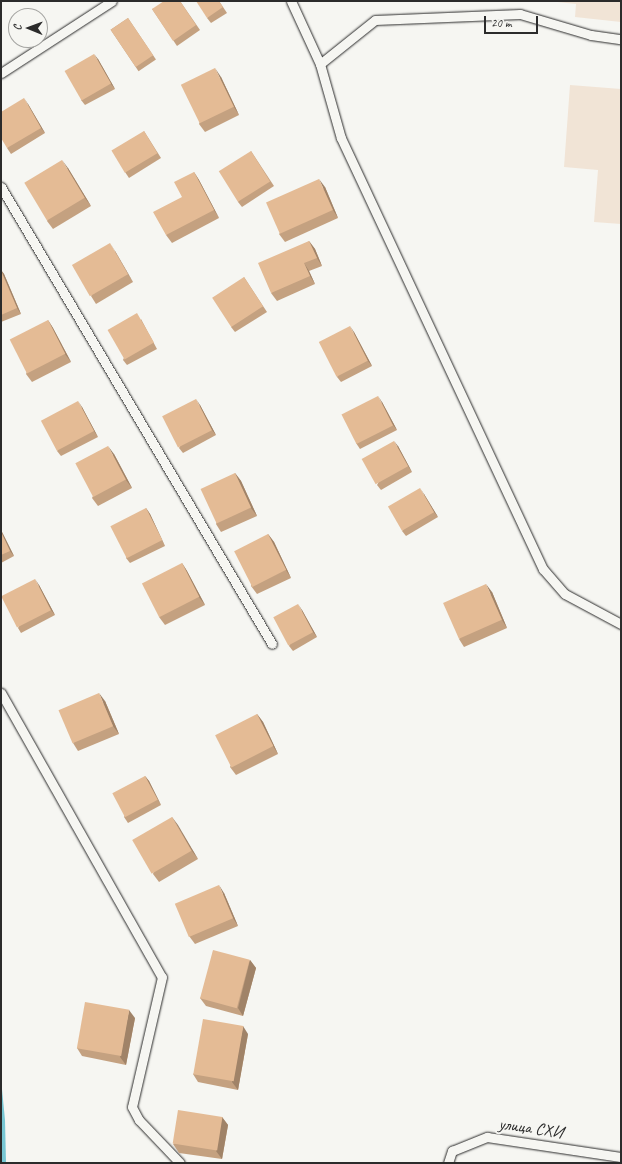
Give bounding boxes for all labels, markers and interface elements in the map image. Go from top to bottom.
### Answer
north arrow [8,8,48,48]
scale bar [486,8,540,34]
text: 20 m [491,15,511,31]
text: С [10,25,24,31]
street label: улица СХИ [498,1113,564,1143]

